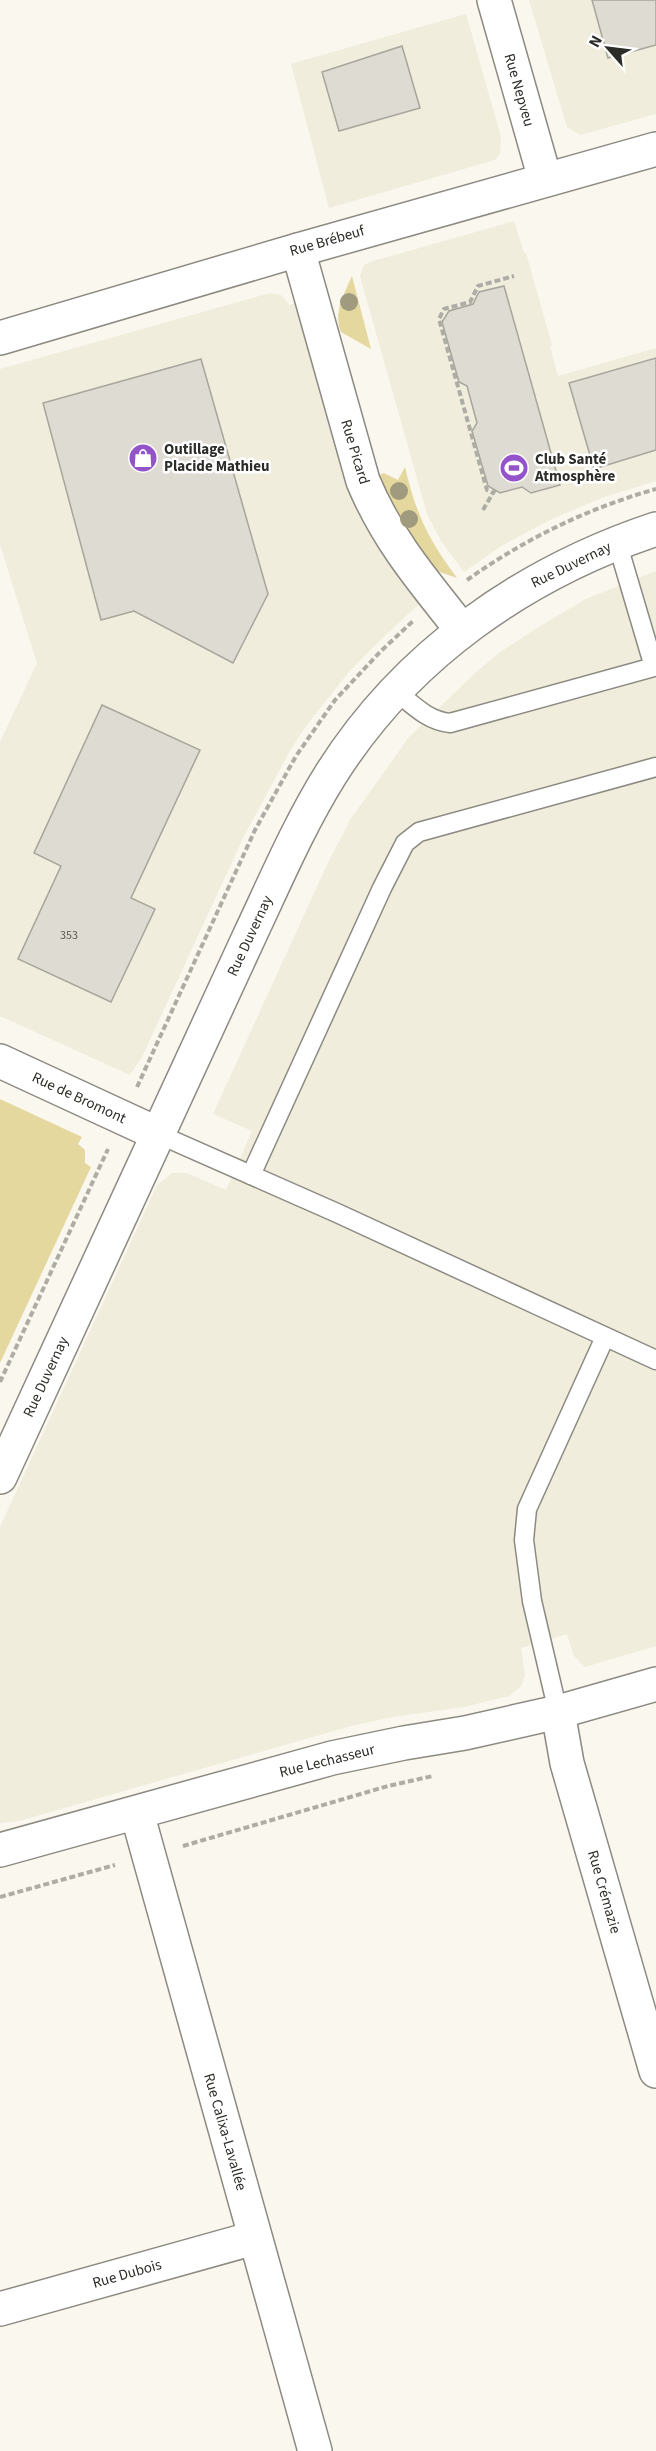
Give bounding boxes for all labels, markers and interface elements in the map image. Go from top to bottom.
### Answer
north arrow [578,18,638,78]
text: N [583,32,608,51]
street label: Rue Nepveu [499,51,539,129]
street label: Rue Brébeuf [287,220,367,262]
street label: Rue Picard [335,417,375,487]
place label: Outillage Placide Mathieu [164,439,269,477]
shop icon: Outillage Placide Mathieu [127,442,159,474]
place label: Club Santé Atmosphère [534,449,616,487]
sports icon: Club Santé Atmosphère [498,452,530,484]
street label: Rue Duvernay [527,537,615,593]
street label: Rue Duvernay [222,892,278,980]
house number: 353 [60,927,78,944]
street label: Rue de Bromont [28,1067,130,1129]
street label: Rue Duvernay [18,1333,74,1421]
street label: Rue Lechasseur [277,1739,378,1783]
street label: Rue Crémazie [582,1848,626,1936]
street label: Rue Calixa-Lavallée [198,2071,252,2193]
street label: Rue Dubois [90,2254,164,2294]

